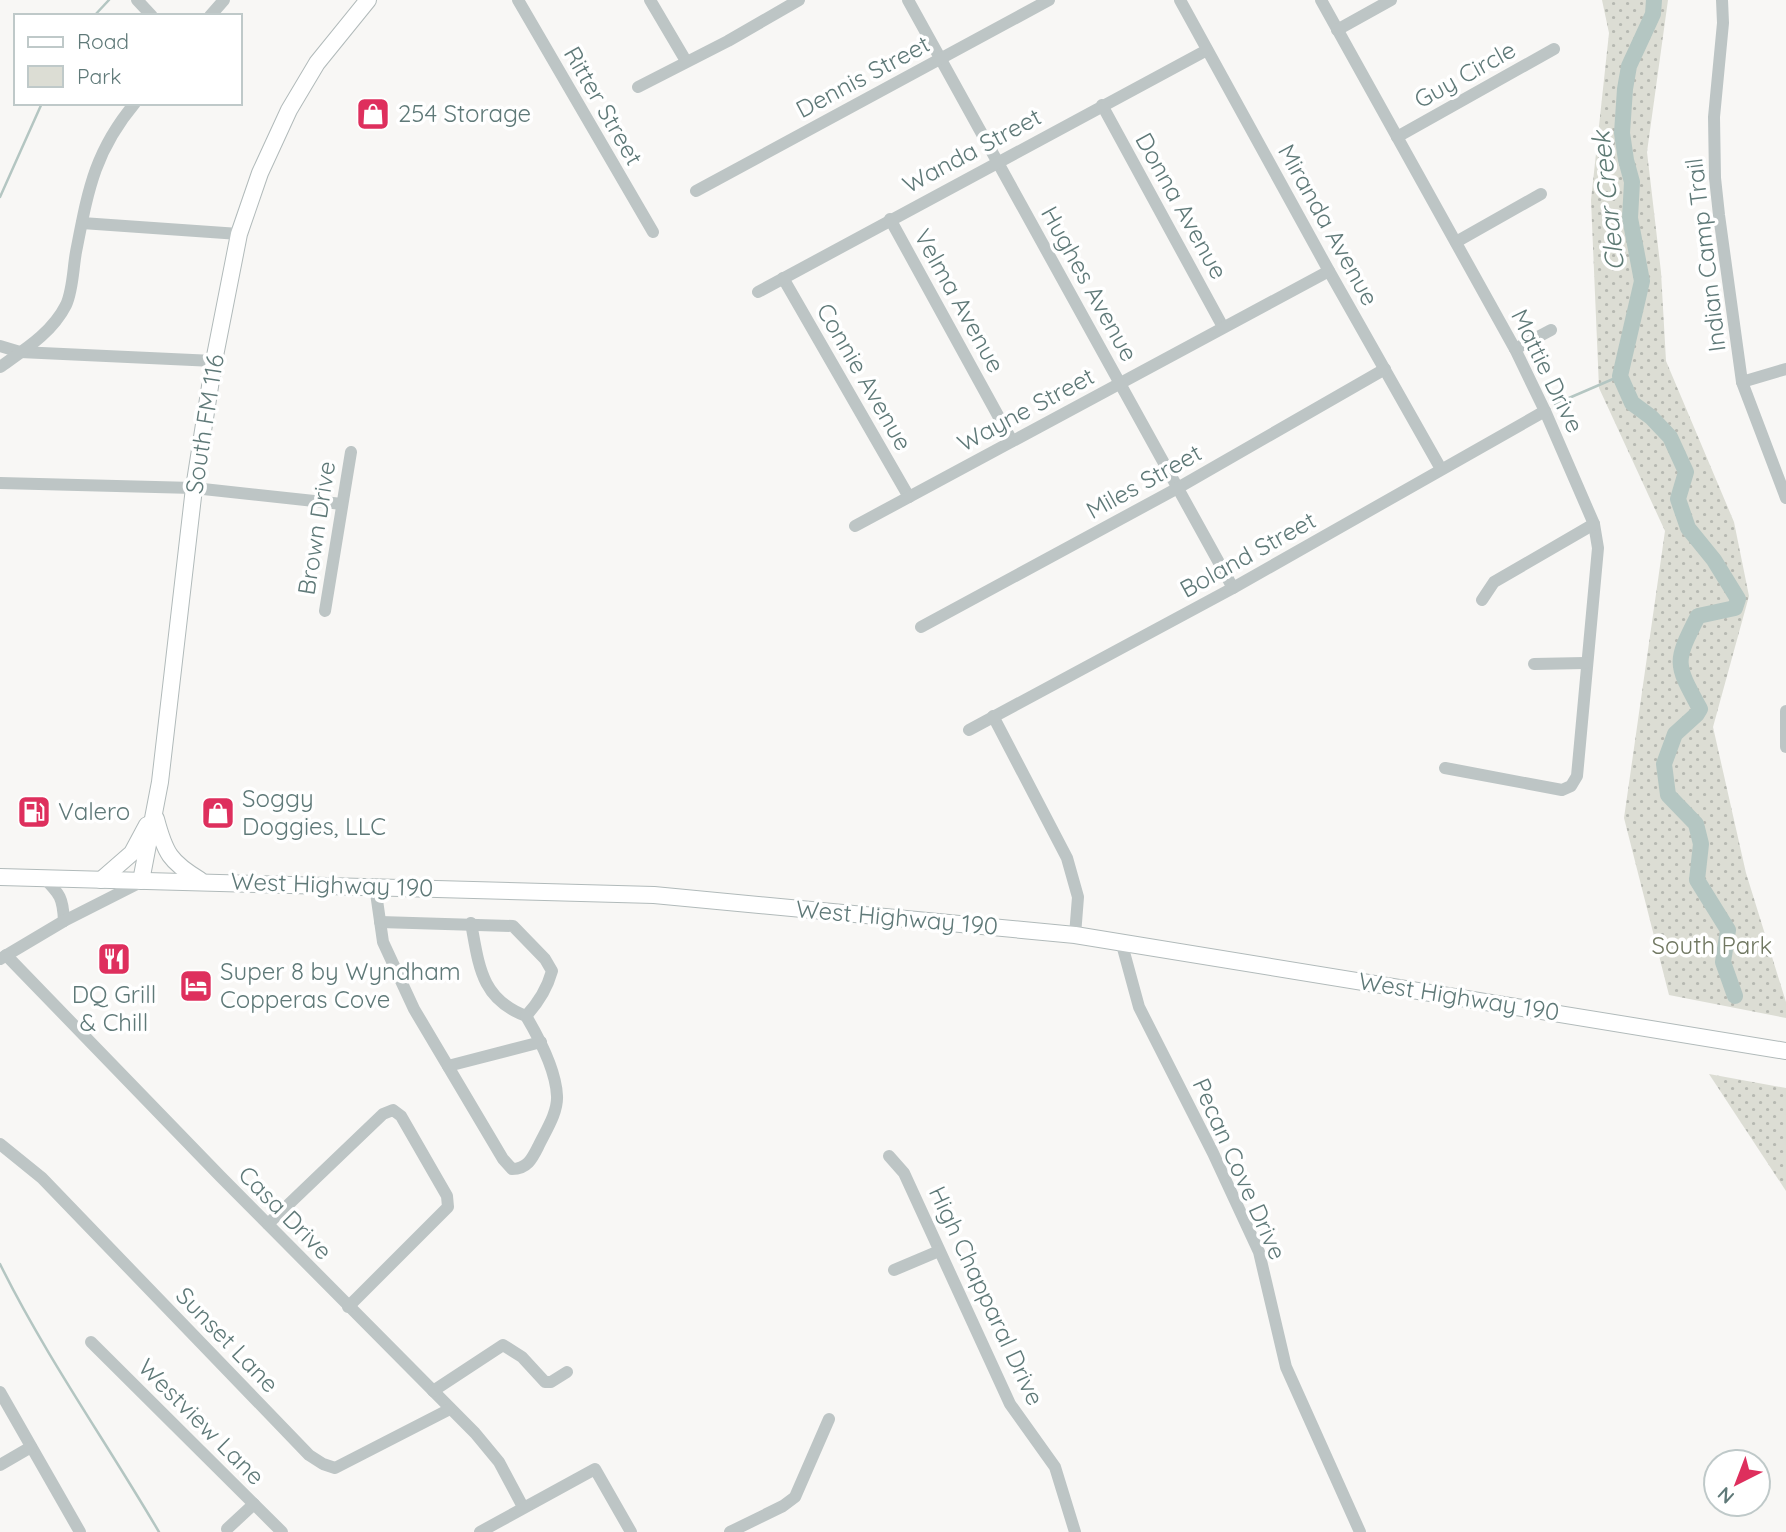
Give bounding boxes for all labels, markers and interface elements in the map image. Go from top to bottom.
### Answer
legend [14,14,242,105]
text: Road [77,28,129,54]
street label: Dennis Street [790,28,935,124]
street label: Guy Circle [1409,34,1520,114]
street label: Ritter Street [558,41,650,170]
text: Park [77,63,121,89]
shop icon: 254 Storage [354,95,392,133]
place label: 254 Storage [398,98,531,128]
street label: Wanda Street [897,101,1046,199]
street label: Donna Avenue [1129,127,1234,284]
water label: Clear Creek [1584,128,1631,272]
street label: Miranda Avenue [1272,138,1386,311]
street label: Indian Camp Trail [1678,157,1732,354]
street label: Hughes Avenue [1035,201,1145,366]
street label: Velma Avenue [908,223,1012,378]
street label: Connie Avenue [811,297,919,456]
street label: Mattie Drive [1505,304,1591,437]
street label: South FM 116 [178,352,230,496]
street label: Wayne Street [952,360,1099,458]
street label: Miles Street [1081,437,1206,525]
street label: Brown Drive [291,459,341,597]
street label: Boland Street [1174,504,1321,604]
place label: Soggy Doggies, LLC [242,783,386,841]
fuel station icon: Valero [15,793,53,831]
shop icon: Soggy Doggies, LLC [199,794,237,832]
place label: Valero [58,796,130,826]
street label: West Highway 190 [230,865,434,903]
street label: West Highway 190 [795,893,999,941]
park label: South Park [1652,930,1772,960]
restaurant icon: DQ Grill & Chill [95,940,133,978]
place label: Super 8 by Wyndham Copperas Cove [220,956,461,1014]
street label: West Highway 190 [1357,965,1562,1027]
hotel icon: Super 8 by Wyndham Copperas Cove [177,967,215,1005]
place label: DQ Grill & Chill [72,979,156,1037]
street label: Pecan Cove Drive [1186,1073,1293,1264]
street label: Casa Drive [232,1159,339,1266]
street label: High Chapparal Drive [923,1181,1051,1410]
street label: Sunset Lane [170,1280,285,1398]
street label: Westview Lane [132,1352,271,1491]
north arrow [1702,1448,1772,1518]
text: N [1712,1482,1739,1509]

